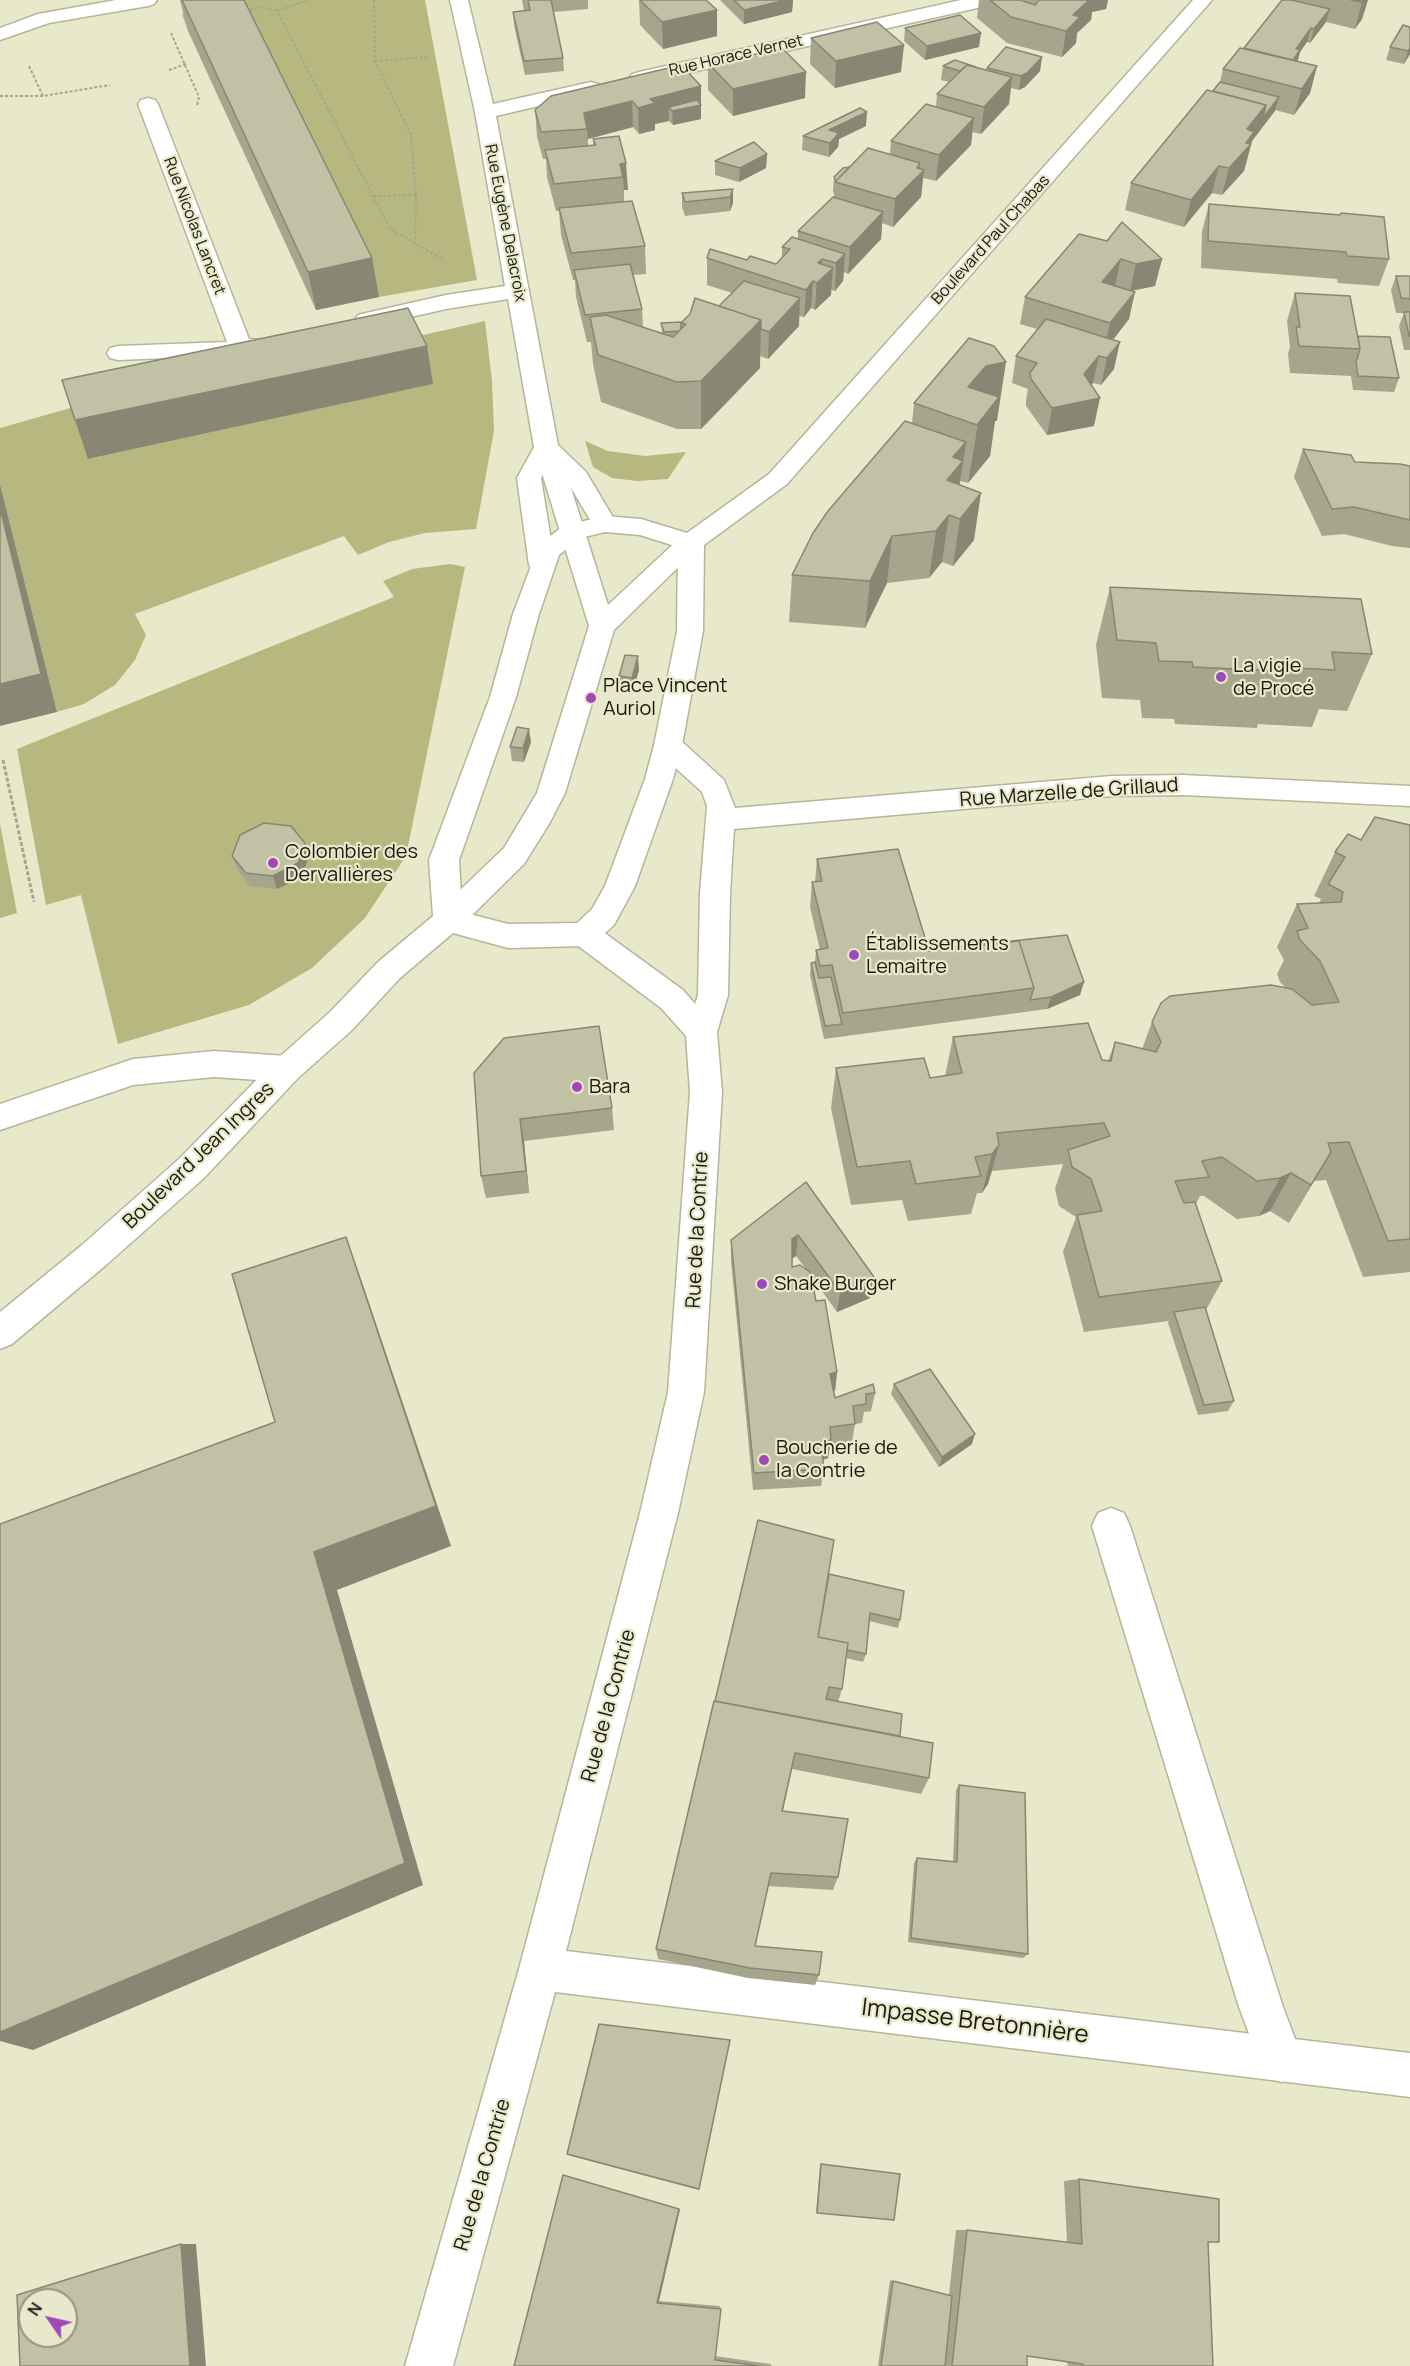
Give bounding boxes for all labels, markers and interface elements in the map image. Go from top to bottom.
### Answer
street label: Rue Horace Vernet [667,31,805,81]
street label: Rue Eugène Delacroix [480,143,530,303]
street label: Rue Nicolas Lancret [159,154,229,298]
street label: Boulevard Paul Chabas [928,171,1054,309]
place label: La vigie de Procé [1233,654,1314,701]
marker: La vigie de Procé [1214,670,1228,684]
place label: Place Vincent Auriol [603,674,728,721]
marker: Place Vincent Auriol [584,691,598,705]
street label: Rue Marzelle de Grillaud [959,773,1179,813]
place label: Colombier des Dervallières [285,840,418,887]
marker: Colombier des Dervallières [266,856,280,870]
place label: Établissements Lemaitre [866,932,1009,979]
marker: Établissements Lemaitre [847,948,861,962]
place label: Bara [589,1075,630,1099]
street label: Boulevard Jean Ingres [118,1078,280,1234]
marker: Bara [570,1080,584,1094]
street label: Rue de la Contrie [682,1151,714,1309]
place label: Shake Burger [774,1272,896,1296]
marker: Shake Burger [755,1277,769,1291]
place label: Boucherie de la Contrie [776,1436,898,1483]
marker: Boucherie de la Contrie [757,1453,771,1467]
street label: Rue de la Contrie [577,1627,641,1785]
street label: Impasse Bretonnière [860,1994,1090,2050]
street label: Rue de la Contrie [450,2096,516,2254]
north arrow [18,2288,78,2348]
text: N [22,2298,47,2320]

